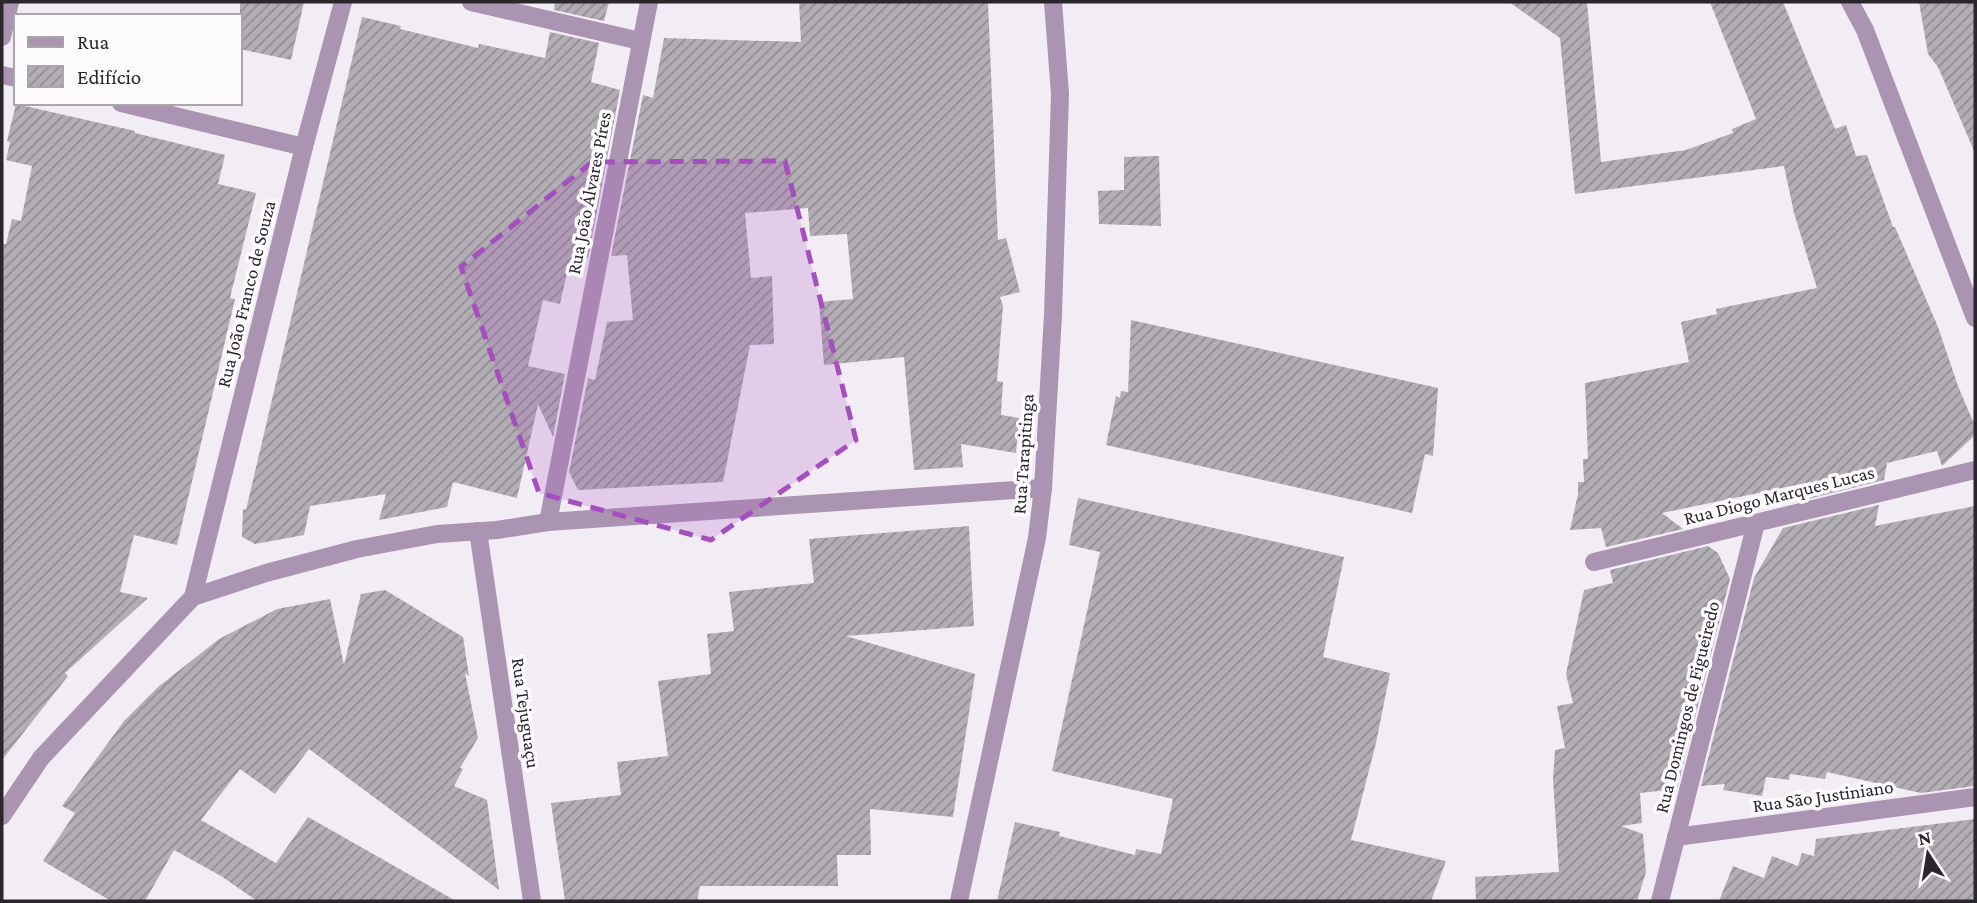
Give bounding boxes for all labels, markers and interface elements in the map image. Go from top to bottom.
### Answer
legend [14,14,242,105]
text: Rua [77,30,110,54]
text: Edifício [77,65,141,89]
street label: Rua João Álvares Píres [563,110,615,276]
street label: Rua João Franco de Souza [213,198,279,390]
street label: Rua Tarapitinga [1008,393,1038,515]
street label: Rua Diogo Marques Lucas [1682,461,1876,529]
street label: Rua Domingos de Figueiredo [1650,599,1724,815]
street label: Rua Tejuguaçu [507,656,544,770]
street label: Rua São Justiniano [1751,776,1895,816]
north arrow [1893,819,1963,889]
text: N [1916,826,1933,849]

